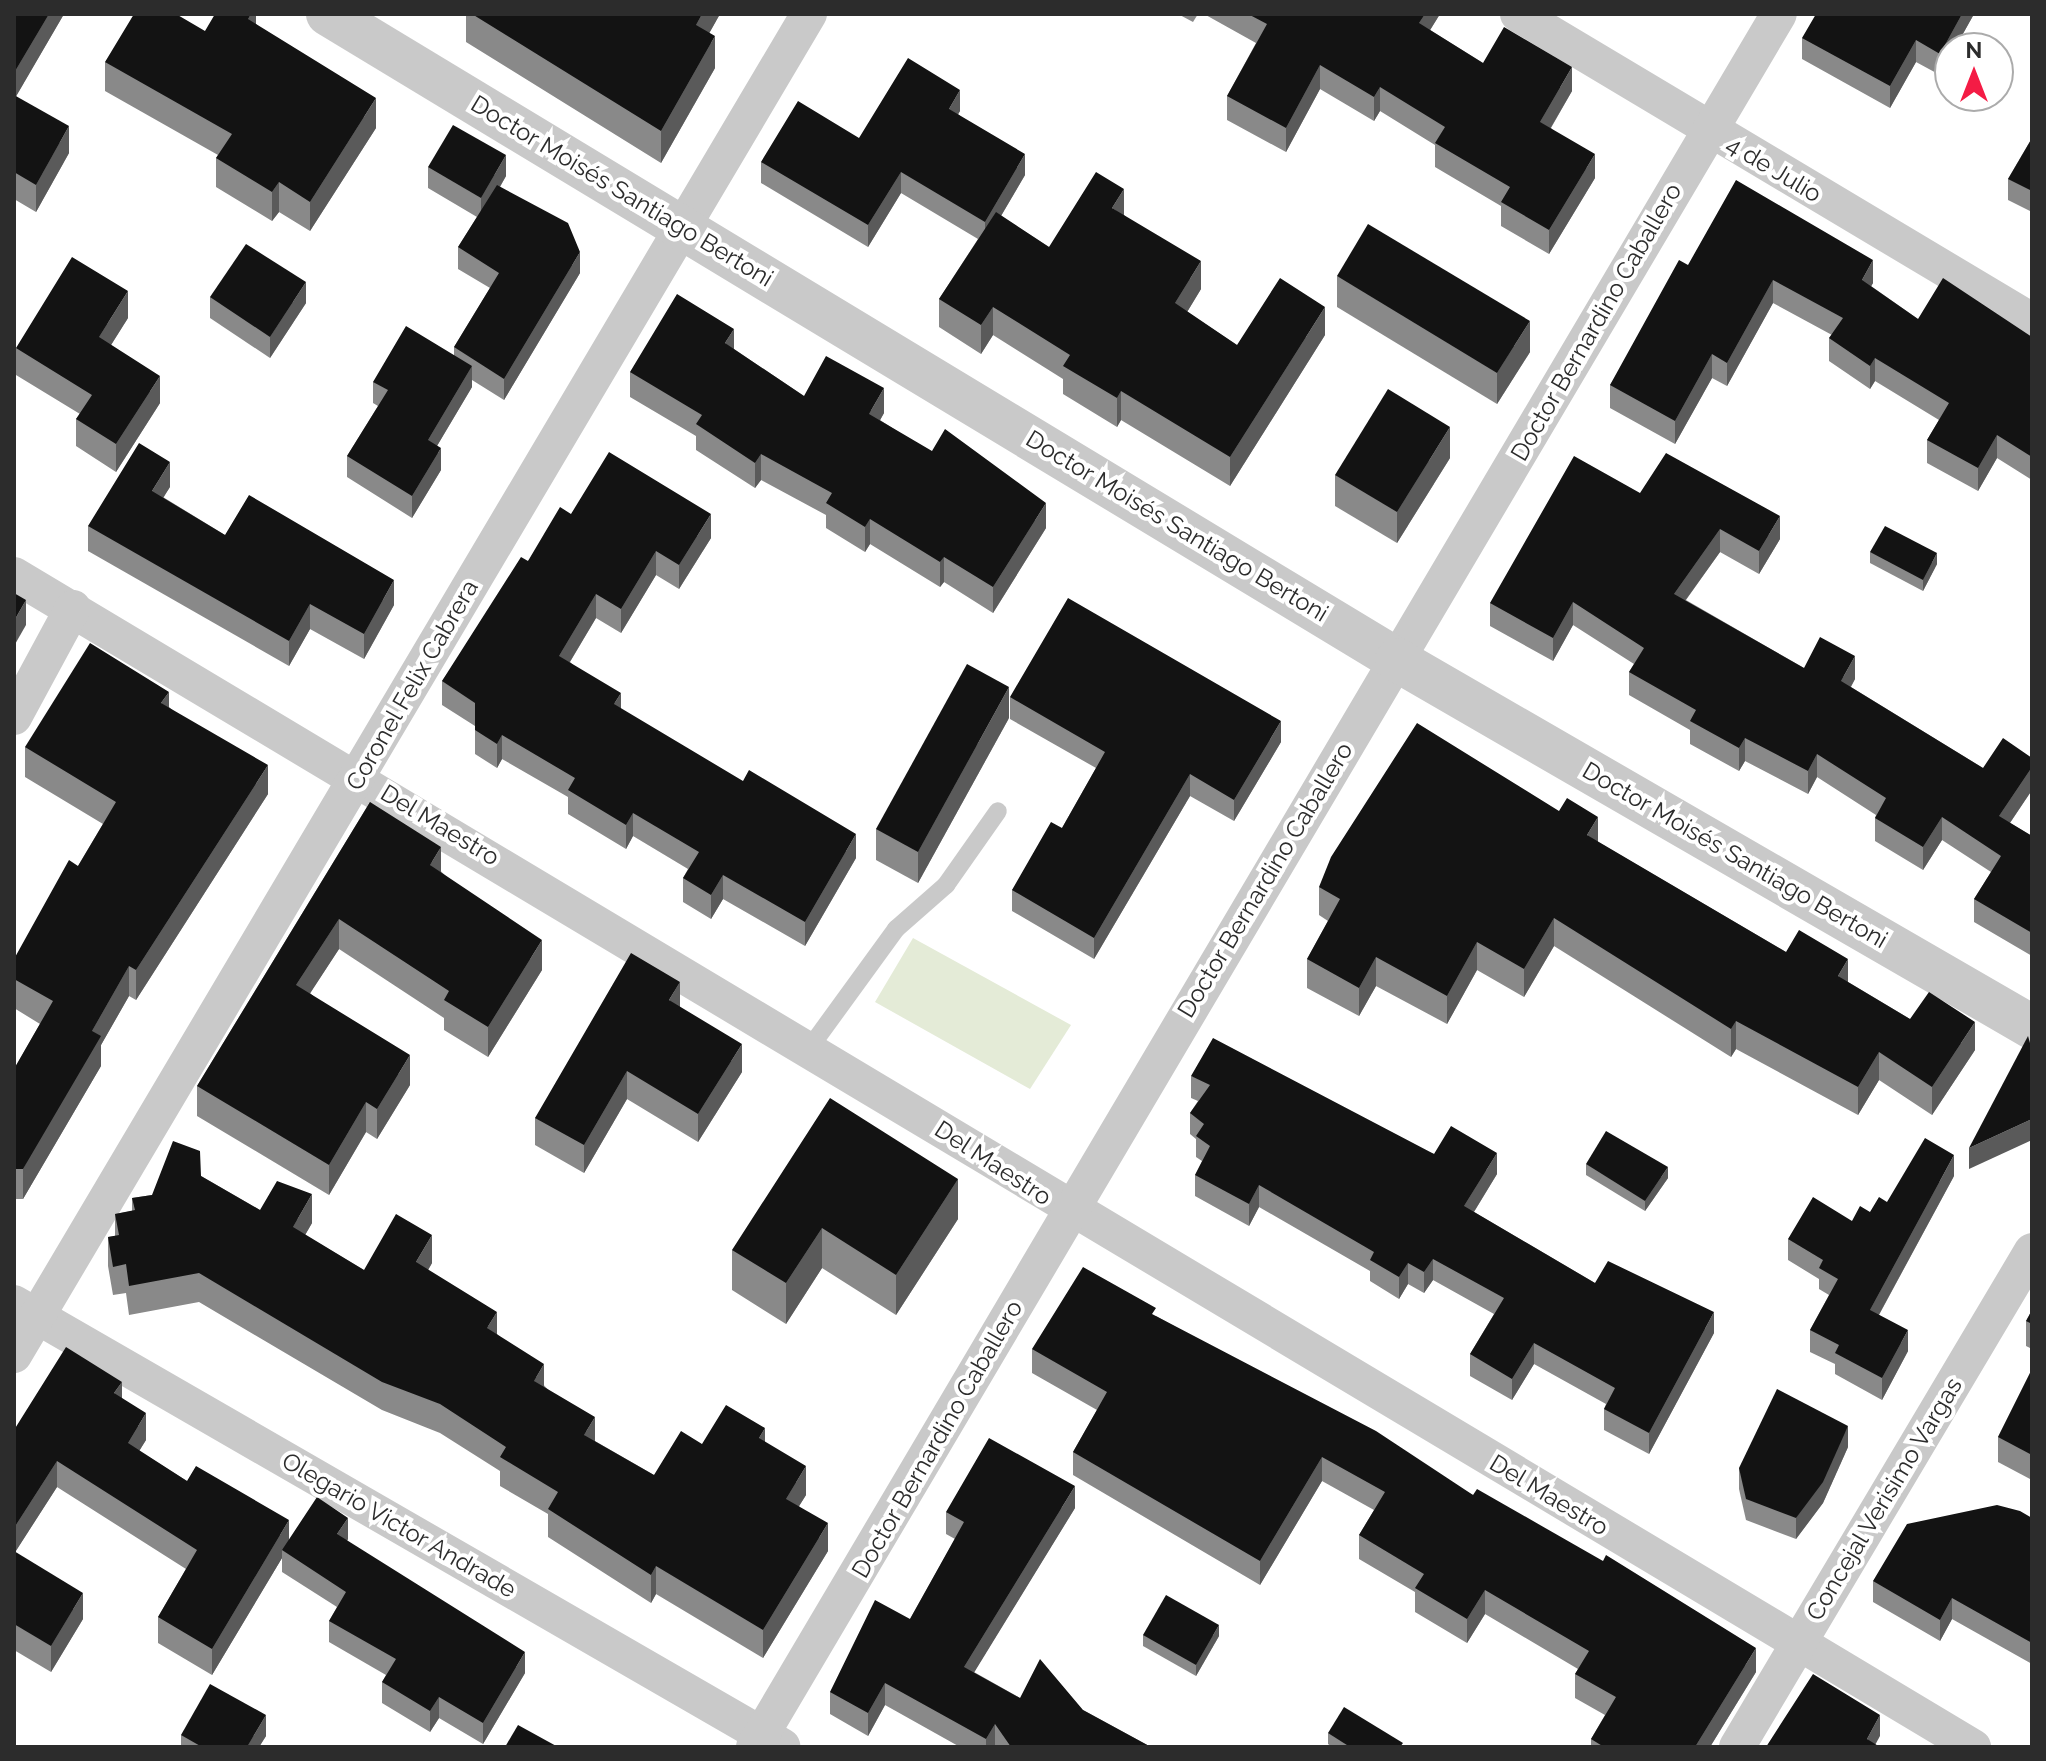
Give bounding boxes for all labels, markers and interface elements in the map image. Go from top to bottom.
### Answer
north arrow [1934,32,2014,112]
text: N [1966,37,1982,63]
street label: Doctor Moisés Santiago Bertoni [465,89,779,293]
street label: 4 de Julio [1721,129,1827,209]
street label: Doctor Bernardino Caballero [1504,178,1688,466]
street label: Doctor Moisés Santiago Bertoni [1020,424,1334,628]
street label: Coronel Felix Cabrera [340,574,484,796]
street label: Doctor Bernardino Caballero [1171,737,1359,1023]
street label: Doctor Moisés Santiago Bertoni [1577,756,1893,954]
street label: Del Maestro [375,778,505,872]
street label: Del Maestro [929,1114,1057,1212]
street label: Doctor Bernardino Caballero [845,1295,1029,1583]
street label: Concejal Verisimo Vargas [1799,1371,1969,1627]
street label: Olegario Victor Andrade [276,1446,522,1604]
street label: Del Maestro [1484,1448,1614,1542]

